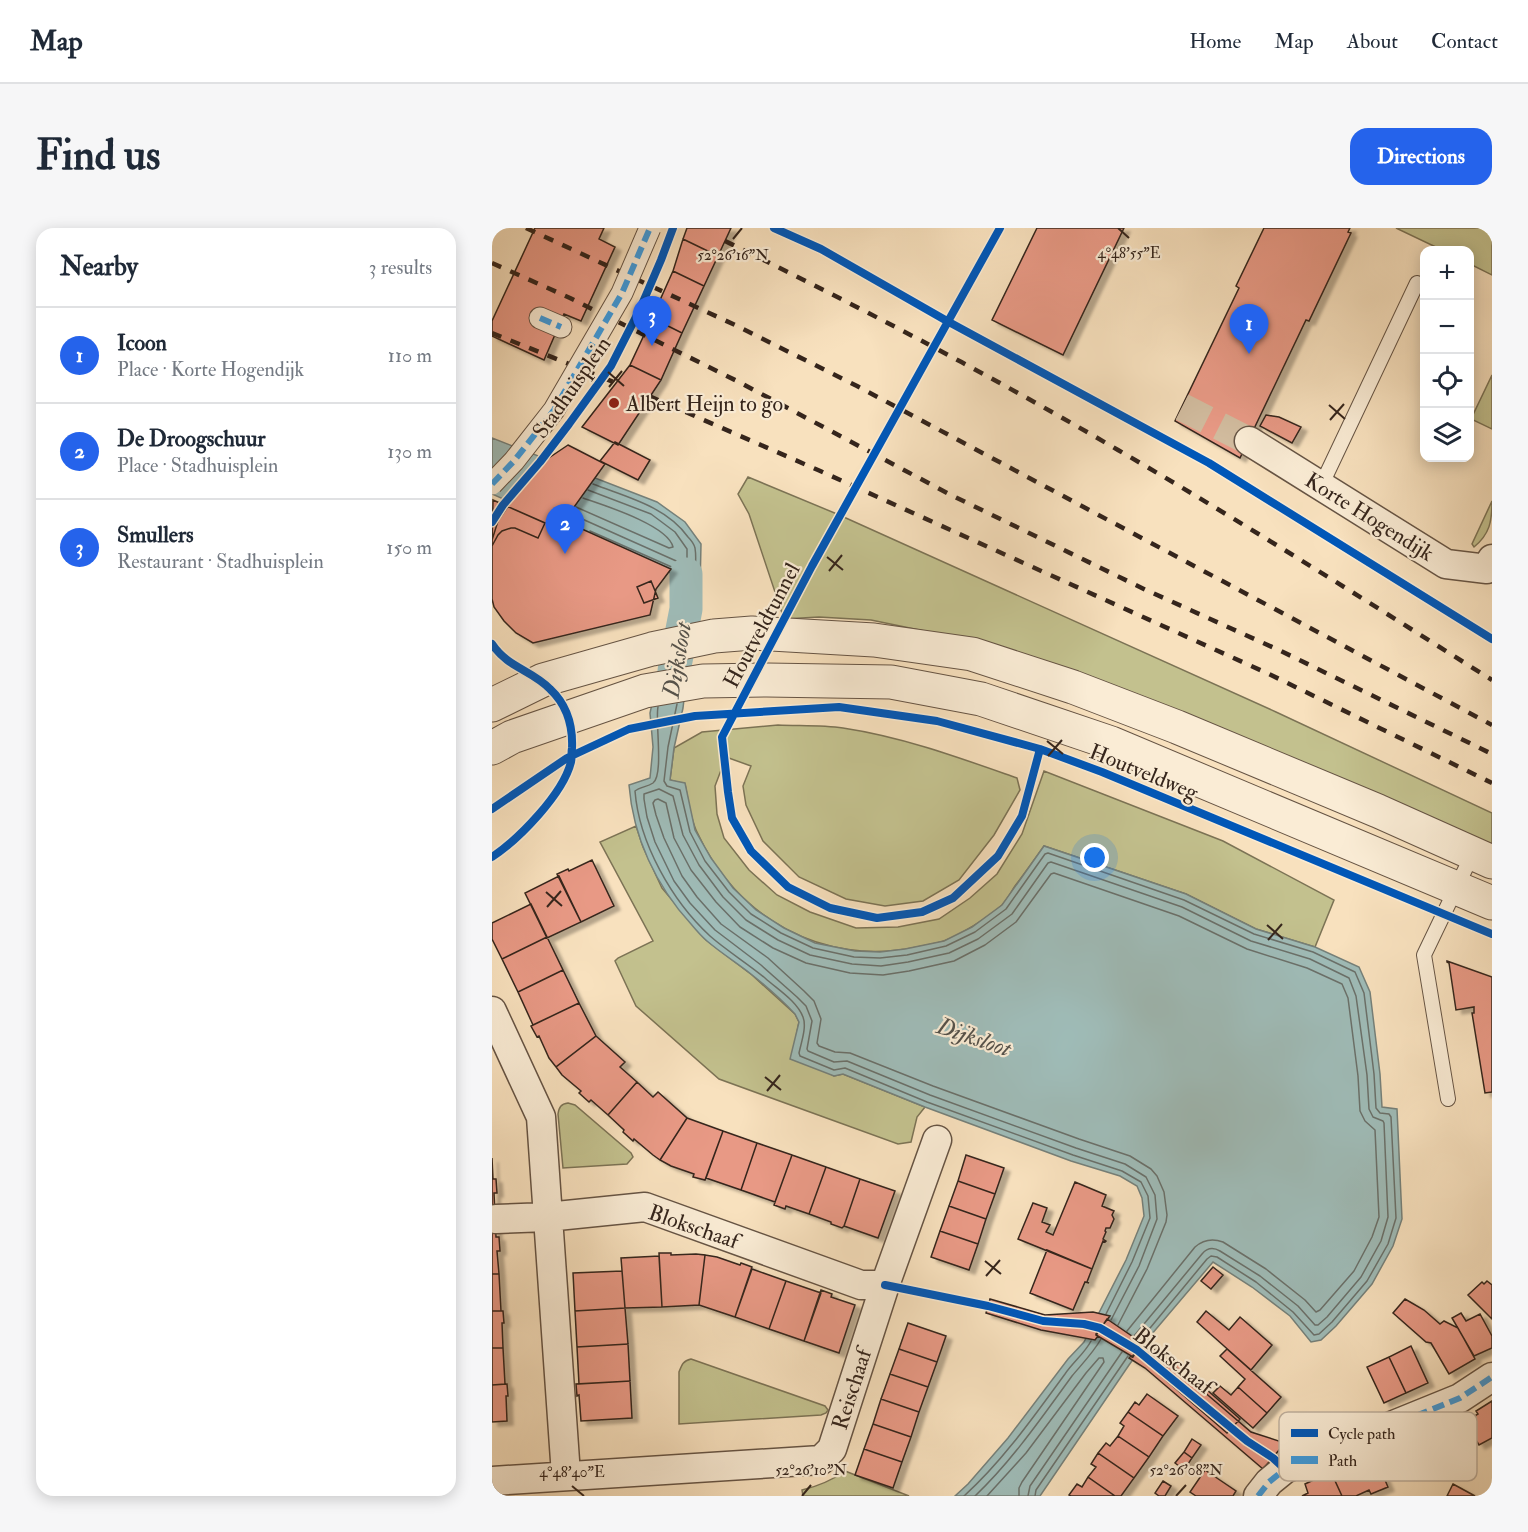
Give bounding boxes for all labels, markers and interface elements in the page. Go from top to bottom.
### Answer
text: Map [30,24,83,59]
text: Home [1189,28,1241,55]
text: Map [1274,28,1314,55]
text: About [1347,28,1398,55]
text: Contact [1431,28,1498,55]
button: Directions [1350,128,1492,185]
text: Find us [36,130,160,182]
text: 4°48'55"E [1098,244,1161,263]
text: 52°26'16"N [697,246,769,265]
map controls [1420,246,1474,462]
button: + [1420,246,1474,300]
text: Nearby [60,251,138,283]
text: 3 results [369,255,432,280]
pin: 3 [632,296,672,346]
button: − [1420,300,1474,354]
pin: 1 [1230,304,1269,354]
text: Icoon [117,329,167,357]
street label: Stadhuisplein [526,331,618,445]
text: 1 [76,343,83,368]
text: 110 m [388,343,432,368]
button: locate [1420,354,1474,408]
text: Place · Korte Hogendijk [117,357,304,382]
place label: Albert Heijn to go [625,390,783,418]
marker: Albert Heijn to go [607,396,621,410]
button: layers [1420,408,1474,462]
text: De Droogschuur [117,425,266,453]
text: 2 [74,439,85,464]
text: 130 m [387,439,432,464]
text: Place · Stadhuisplein [117,453,278,478]
street label: Korte Hogendijk [1300,466,1439,568]
pin: 2 [546,504,584,554]
text: Smullers [117,521,194,549]
text: 3 [76,535,83,560]
text: 150 m [386,535,432,560]
text: Restaurant · Stadhuisplein [117,549,324,574]
street label: Houtveldtunnel [717,558,807,693]
water label: Dijksloot [655,619,700,701]
street label: Houtveldweg [1085,737,1203,807]
your location [1080,843,1109,872]
water label: Dijksloot [932,1010,1016,1065]
street label: Blokschaaf [645,1198,745,1256]
street label: Blokschaaf [1128,1321,1221,1402]
street label: Reischaaf [826,1342,879,1433]
legend [1279,1412,1477,1481]
text: Cycle path [1328,1424,1396,1445]
text: Path [1328,1451,1358,1471]
text: 52°26'10"N [775,1461,847,1480]
text: 52°26'08"N [1149,1461,1223,1480]
text: 4°48'40"E [539,1463,605,1482]

